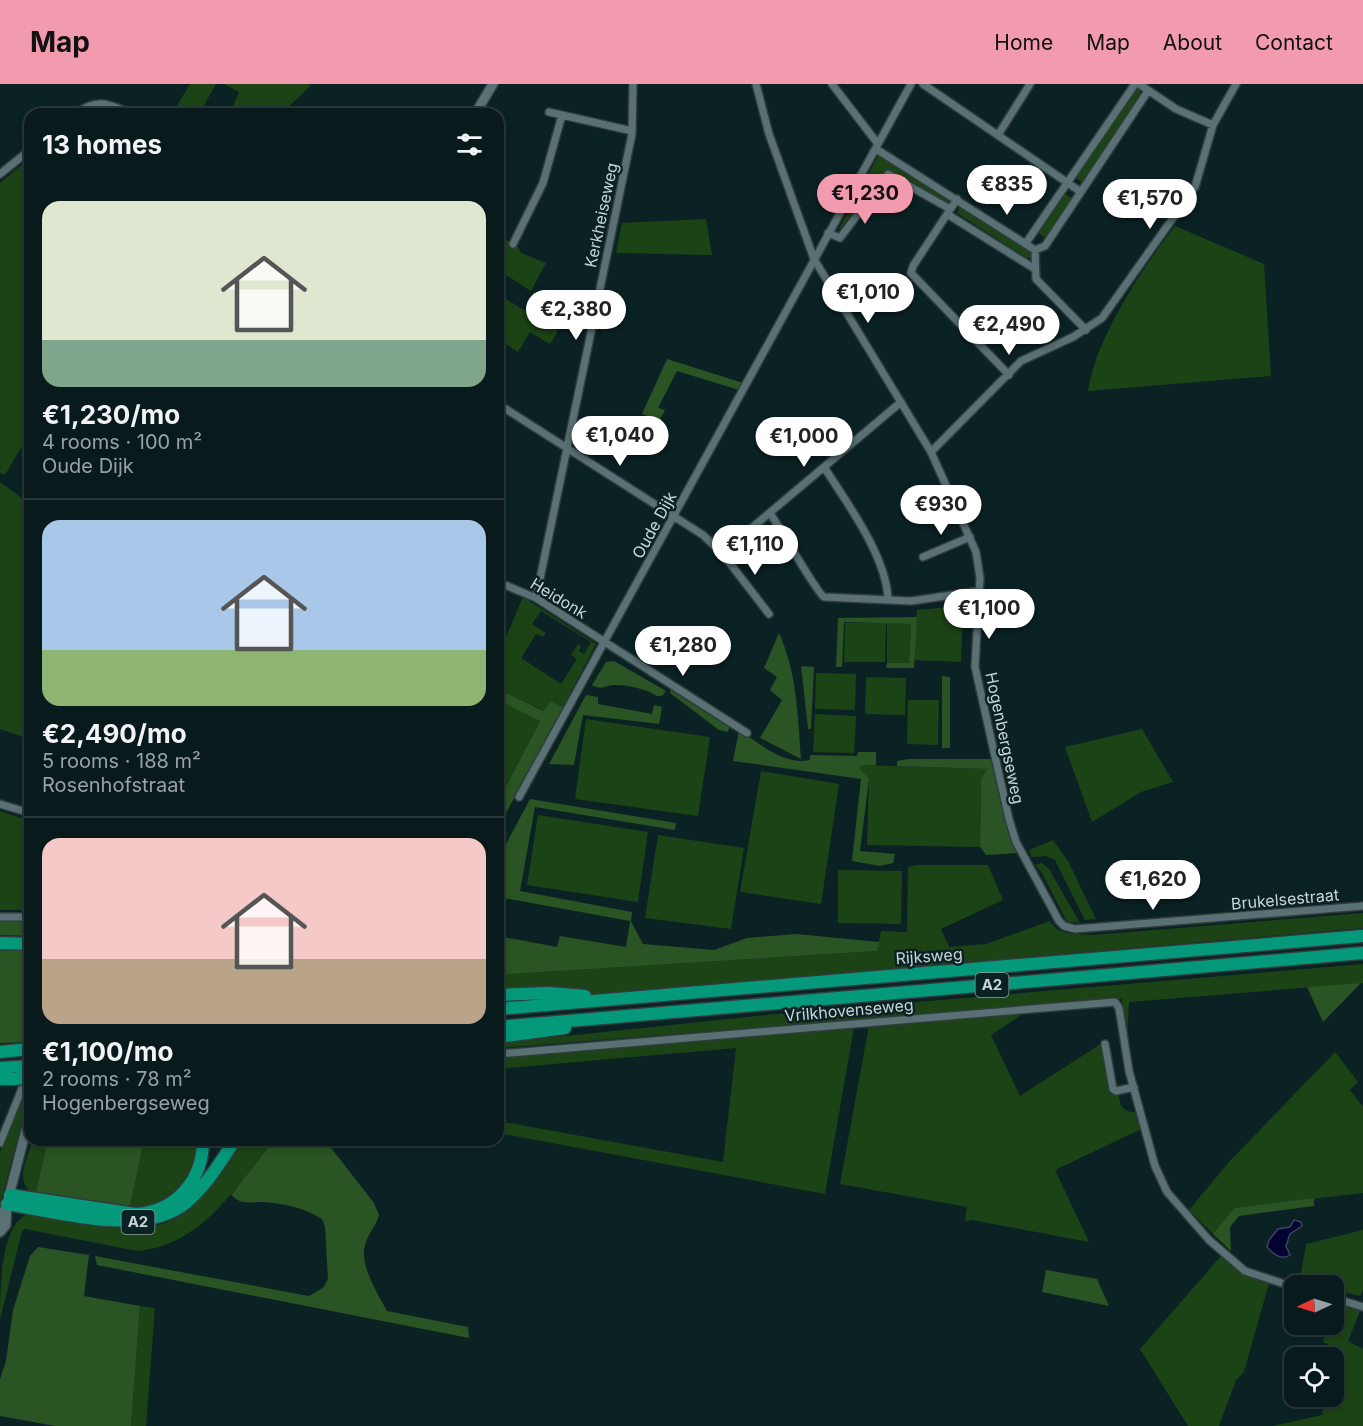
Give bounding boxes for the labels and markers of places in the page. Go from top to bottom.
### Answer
pin: €835 [971,165,1043,216]
pin: €1,230 [816,174,914,225]
pin: €1,570 [1101,179,1199,230]
pin: €1,010 [819,273,917,324]
pin: €2,380 [527,290,625,341]
pin: €2,490 [960,305,1058,356]
pin: €1,040 [571,416,669,467]
pin: €1,000 [755,417,853,468]
pin: €930 [905,485,977,536]
pin: €1,110 [706,525,804,576]
pin: €1,100 [940,589,1038,640]
pin: €1,280 [634,626,732,677]
pin: €1,620 [1104,860,1202,911]

